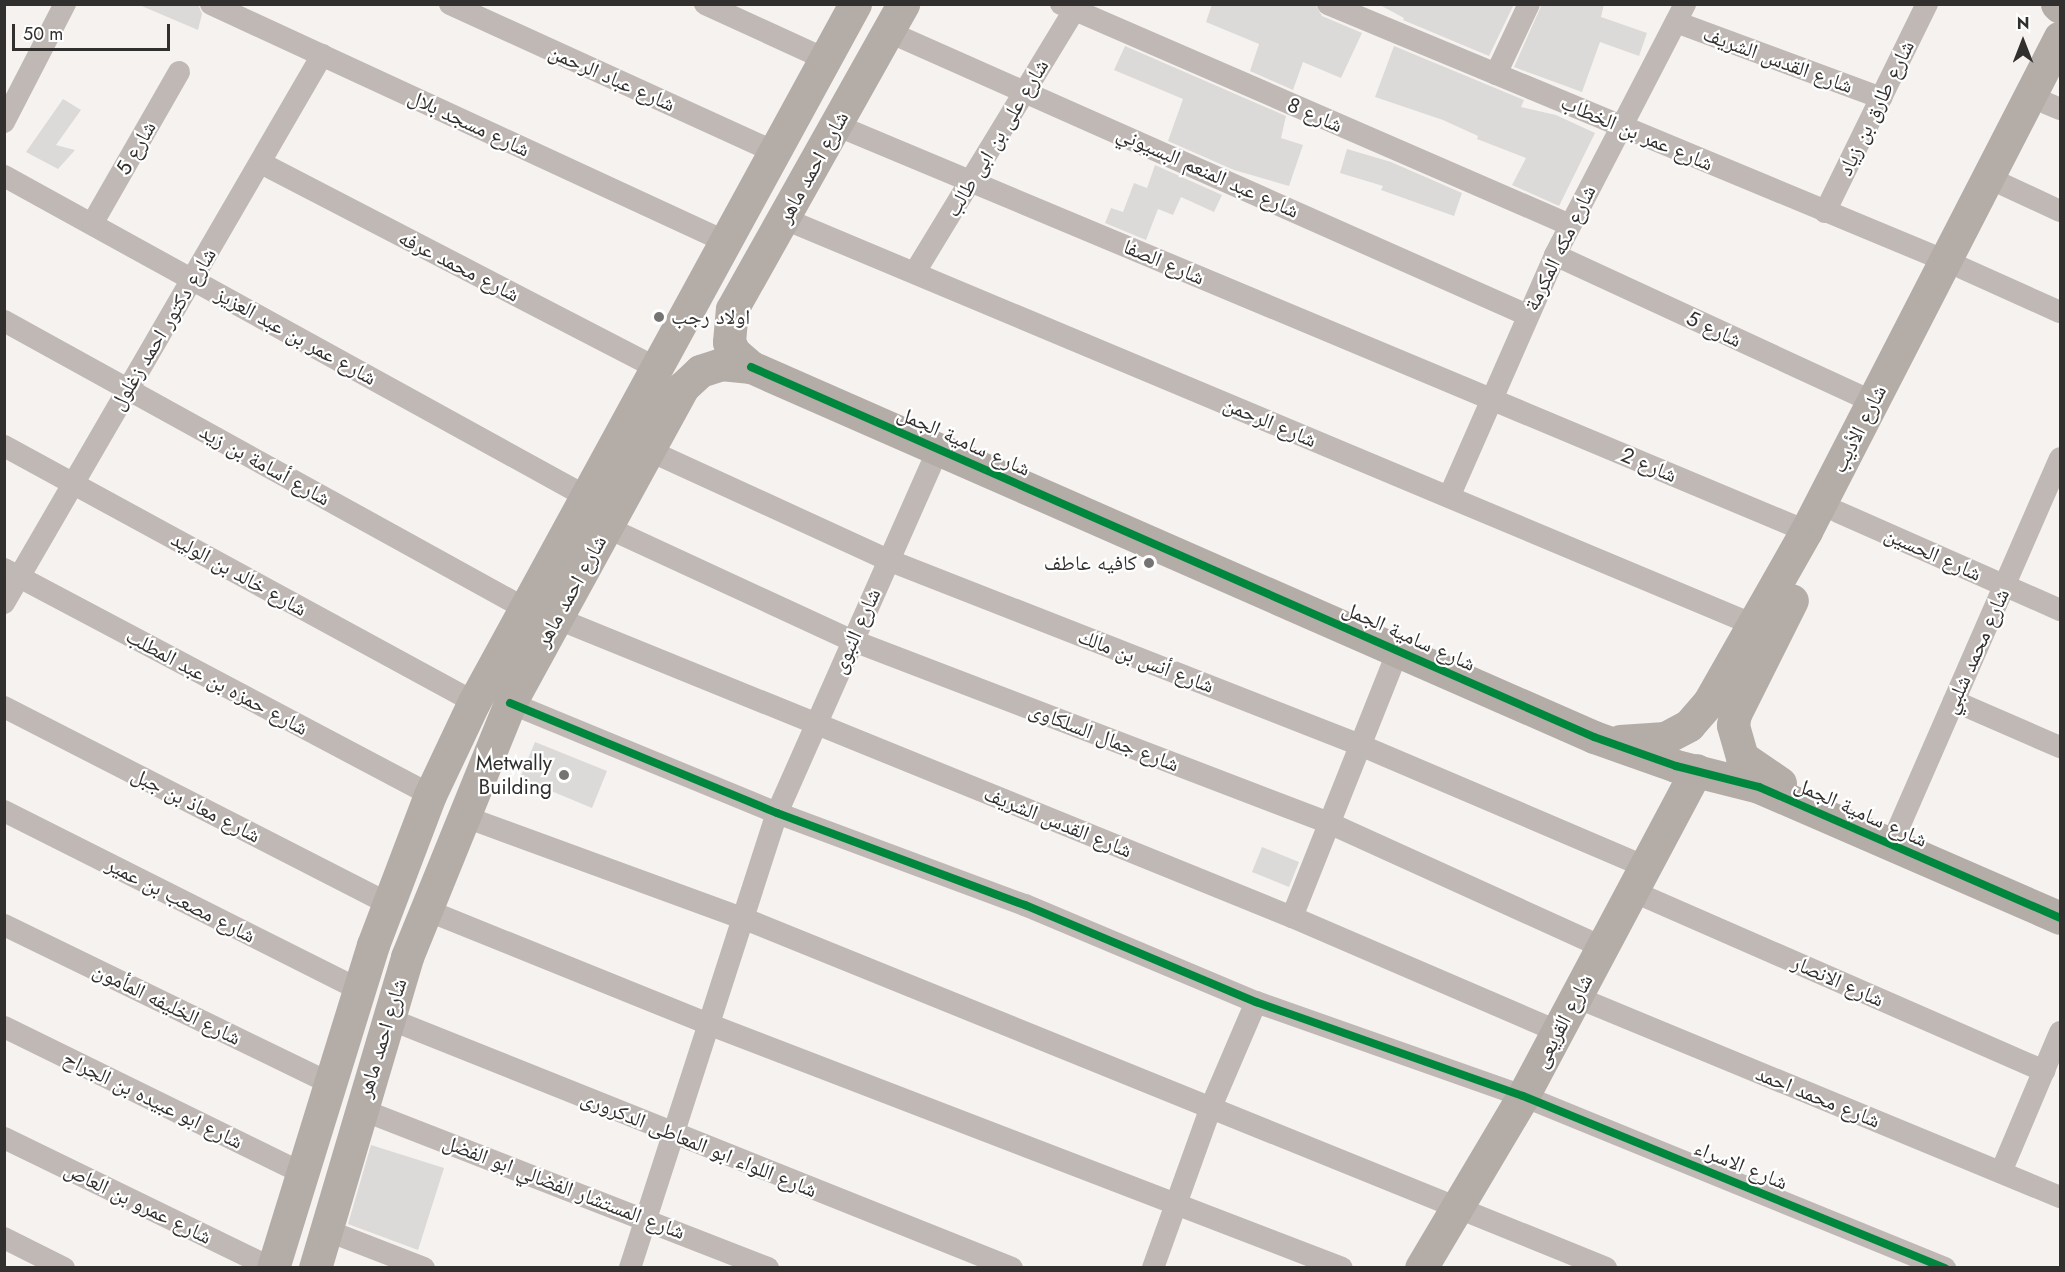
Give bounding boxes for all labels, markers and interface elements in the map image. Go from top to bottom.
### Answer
scale bar [15,12,172,50]
north arrow [1993,12,2053,72]
text: N [2017,12,2029,35]
text: 50 m [23,21,63,47]
street label: شارع القدس الشريف [1700,21,1856,99]
street label: شارع طارق بن زياد [1832,36,1920,180]
street label: شارع عباد الرحمن [545,39,679,117]
street label: شارع على بن ابى طالب [940,55,1054,221]
street label: شارع مسجد بلال [404,84,534,162]
street label: شارع عمر بن الخطاب [1557,90,1717,176]
street label: شارع 8 [1284,92,1346,138]
street label: شارع احمد ماهر [772,107,854,227]
street label: شارع 5 [111,117,161,179]
street label: شارع عبد المنعم البسيوني [1113,120,1303,224]
street label: شارع مكه المكرمة [1519,181,1601,315]
street label: شارع محمد عرفه [394,225,524,307]
street label: شارع الصفا [1120,234,1208,290]
street label: شارع دكتور احمد زغلول [105,243,221,415]
street label: شارع عمر بن عبد العزيز [211,281,381,391]
place label: اولاد رجب [671,304,750,330]
street label: شارع 5 [1682,305,1746,353]
marker: اولاد رجب [652,310,666,324]
street label: شارع الأديب [1826,381,1892,477]
street label: شارع الرحمن [1220,391,1320,453]
street label: شارع سامية الجمل [894,400,1034,482]
street label: شارع أسامة بن زيد [195,419,335,511]
street label: شارع 2 [1617,442,1681,488]
street label: شارع الحسين [1881,521,1985,587]
street label: شارع خالد بن الوليد [167,526,311,622]
street label: شارع احمد ماهر [530,531,612,651]
place label: كافيه عاطف [1044,550,1137,576]
marker: كافيه عاطف [1142,556,1156,570]
street label: شارع النبوى [826,584,886,678]
street label: شارع محمد شلبي [1937,585,2015,717]
street label: شارع سامية الجمل [1339,595,1479,677]
street label: شارع حمزه بن عبد المطلب [122,623,312,741]
street label: شارع أنس بن مالك [1074,623,1218,699]
street label: شارع جمال السلكاوى [1025,697,1183,777]
place label: Metwally Building [476,750,552,800]
street label: شارع معاذ بن جبل [127,762,265,848]
marker: Metwally Building [557,768,571,782]
street label: شارع سامية الجمل [1791,771,1931,853]
street label: شارع القدس الشريف [980,781,1136,863]
street label: شارع مصعب بن عمير [102,852,260,948]
street label: شارع الانصار [1788,950,1888,1012]
street label: شارع الخليفه المأمون [89,957,245,1051]
street label: شارع القريعى [1528,970,1598,1072]
street label: شارع احمد ماهر [352,975,412,1101]
street label: شارع ابو عبيده بن الجراح [59,1046,247,1154]
street label: شارع محمد احمد [1752,1061,1884,1133]
street label: شارع اللواء ابو المعاطى الدكرورى [577,1085,821,1203]
street label: شارع المستشار الفضالي ابو الفضل [439,1129,689,1245]
street label: شارع الاسراء [1691,1135,1791,1195]
street label: شارع عمرو بن العاص [60,1156,216,1250]

